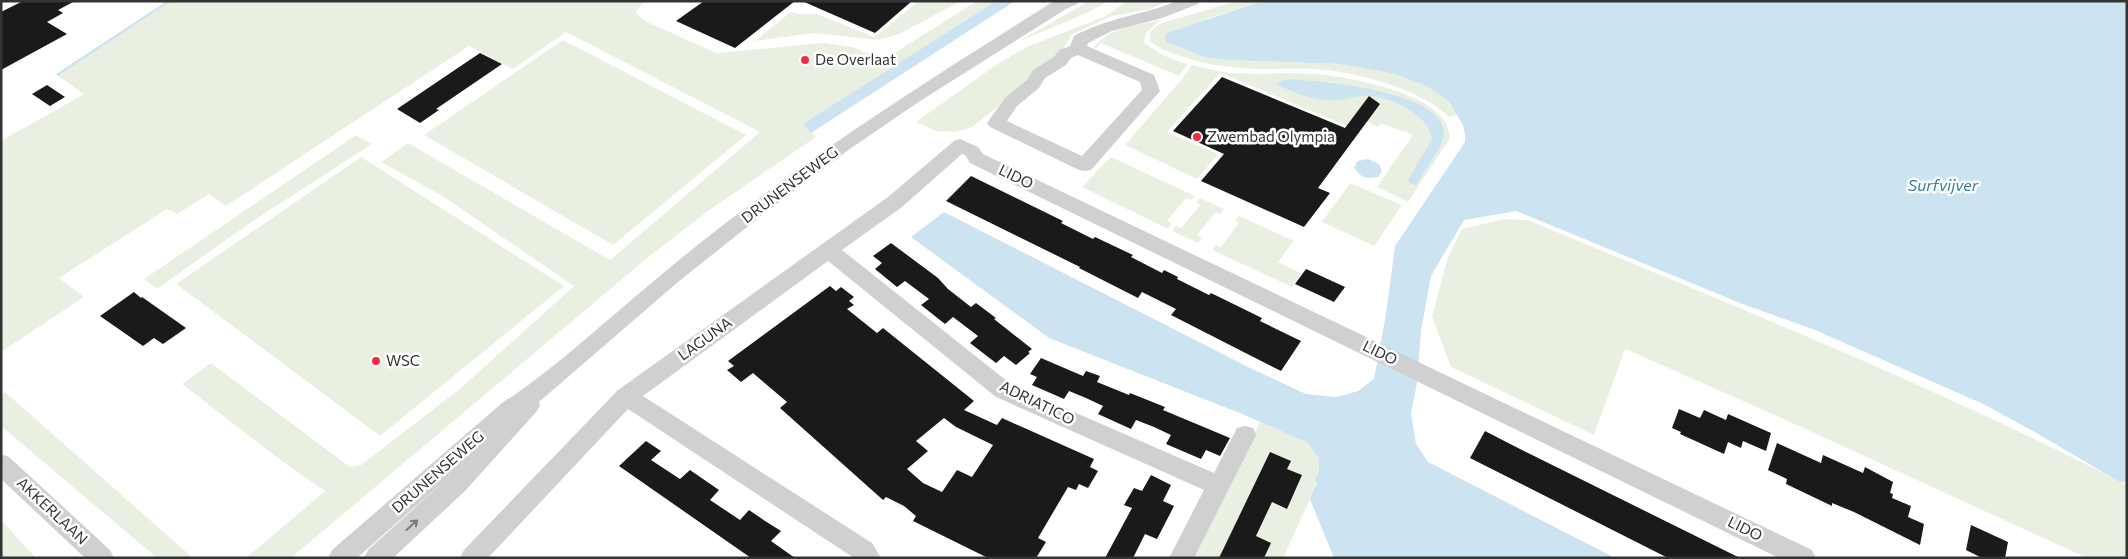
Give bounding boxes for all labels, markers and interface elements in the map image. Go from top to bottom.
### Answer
place label: De Overlaat [815,50,896,68]
marker: De Overlaat [799,54,811,66]
place label: Zwembad Olympia [1207,127,1335,145]
marker: Zwembad Olympia [1191,131,1203,143]
street label: DRUNENSEWEG [738,142,841,226]
street label: LIDO [996,160,1037,192]
water label: Surfvijver [1908,175,1979,194]
street label: LAGUNA [674,313,735,364]
street label: LIDO [1360,336,1401,368]
place label: WSC [386,351,420,369]
marker: WSC [370,355,382,367]
street label: ADRIATICO [997,376,1078,428]
street label: DRUNENSEWEG [388,426,487,516]
street label: AKKERLAAN [14,473,92,548]
street label: LIDO [1725,512,1766,544]
one-way arrow [406,519,419,531]

